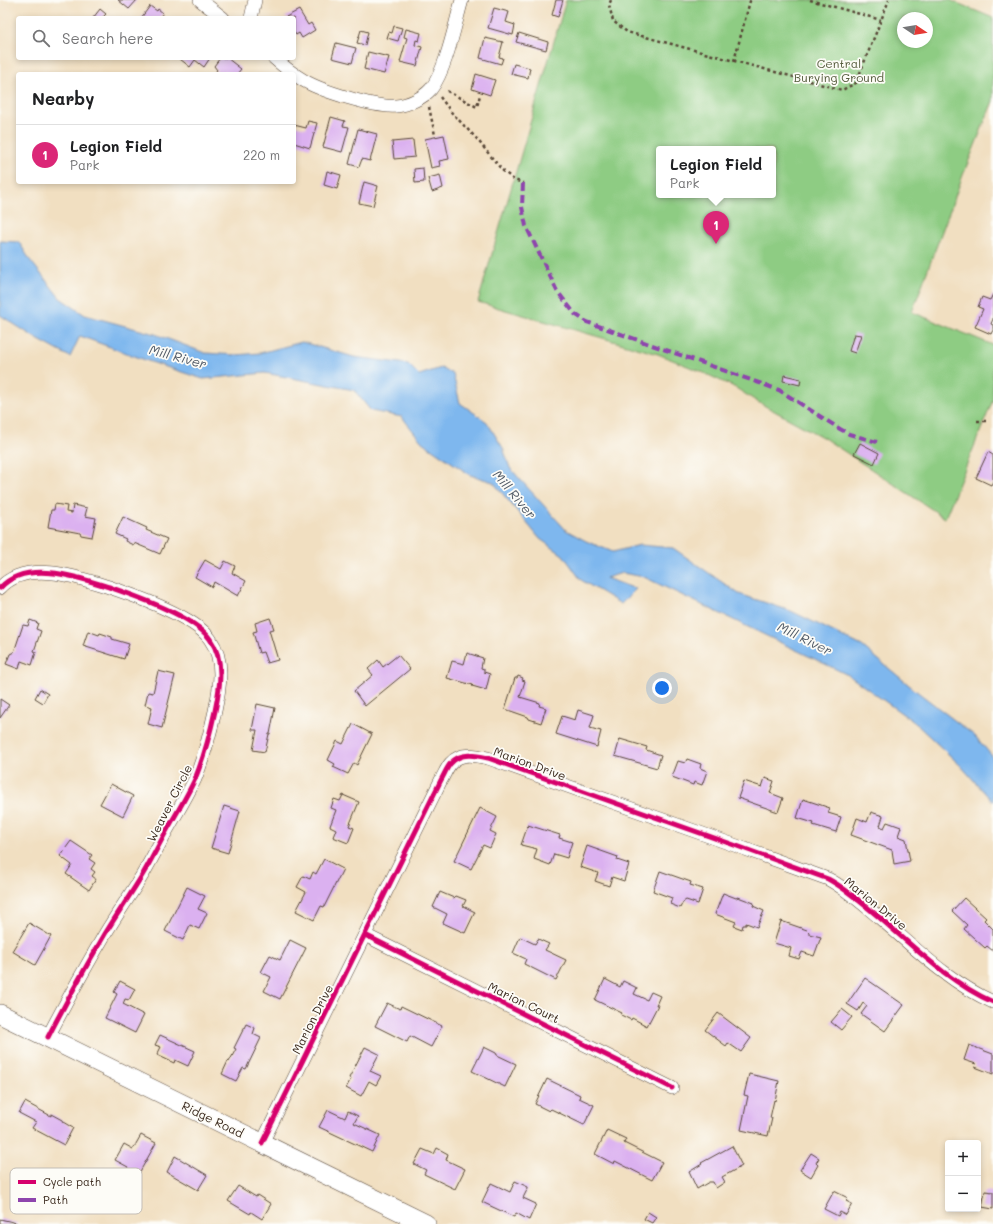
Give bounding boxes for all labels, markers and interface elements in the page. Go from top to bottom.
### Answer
north arrow [897,12,933,48]
search box [16,16,296,60]
icon: search [30,27,52,49]
text: Search here [62,28,153,48]
park label: Central Burying Ground [794,55,885,85]
text: Nearby [32,87,94,109]
text: Legion Field [70,136,162,156]
text: 1 [42,146,48,163]
text: 220 m [243,146,280,163]
popup [656,146,776,198]
text: Legion Field [670,154,762,174]
text: Park [70,156,99,173]
text: Park [670,174,700,191]
pin: 1 [703,211,729,244]
water label: Mill River [147,340,209,372]
water label: Mill River [490,466,541,522]
water label: Mill River [775,617,836,659]
your location [652,678,672,698]
street label: Marion Drive [492,742,568,784]
street label: Weaver Circle [143,762,195,844]
street label: Marion Drive [841,873,911,933]
street label: Marion Court [485,978,563,1026]
street label: Marion Drive [288,981,336,1057]
street label: Ridge Road [179,1097,247,1141]
map controls [945,1140,981,1212]
button: + [945,1140,981,1176]
legend [10,1168,142,1214]
text: Cycle path [43,1174,101,1189]
button: − [945,1176,981,1212]
text: Path [43,1192,68,1207]

